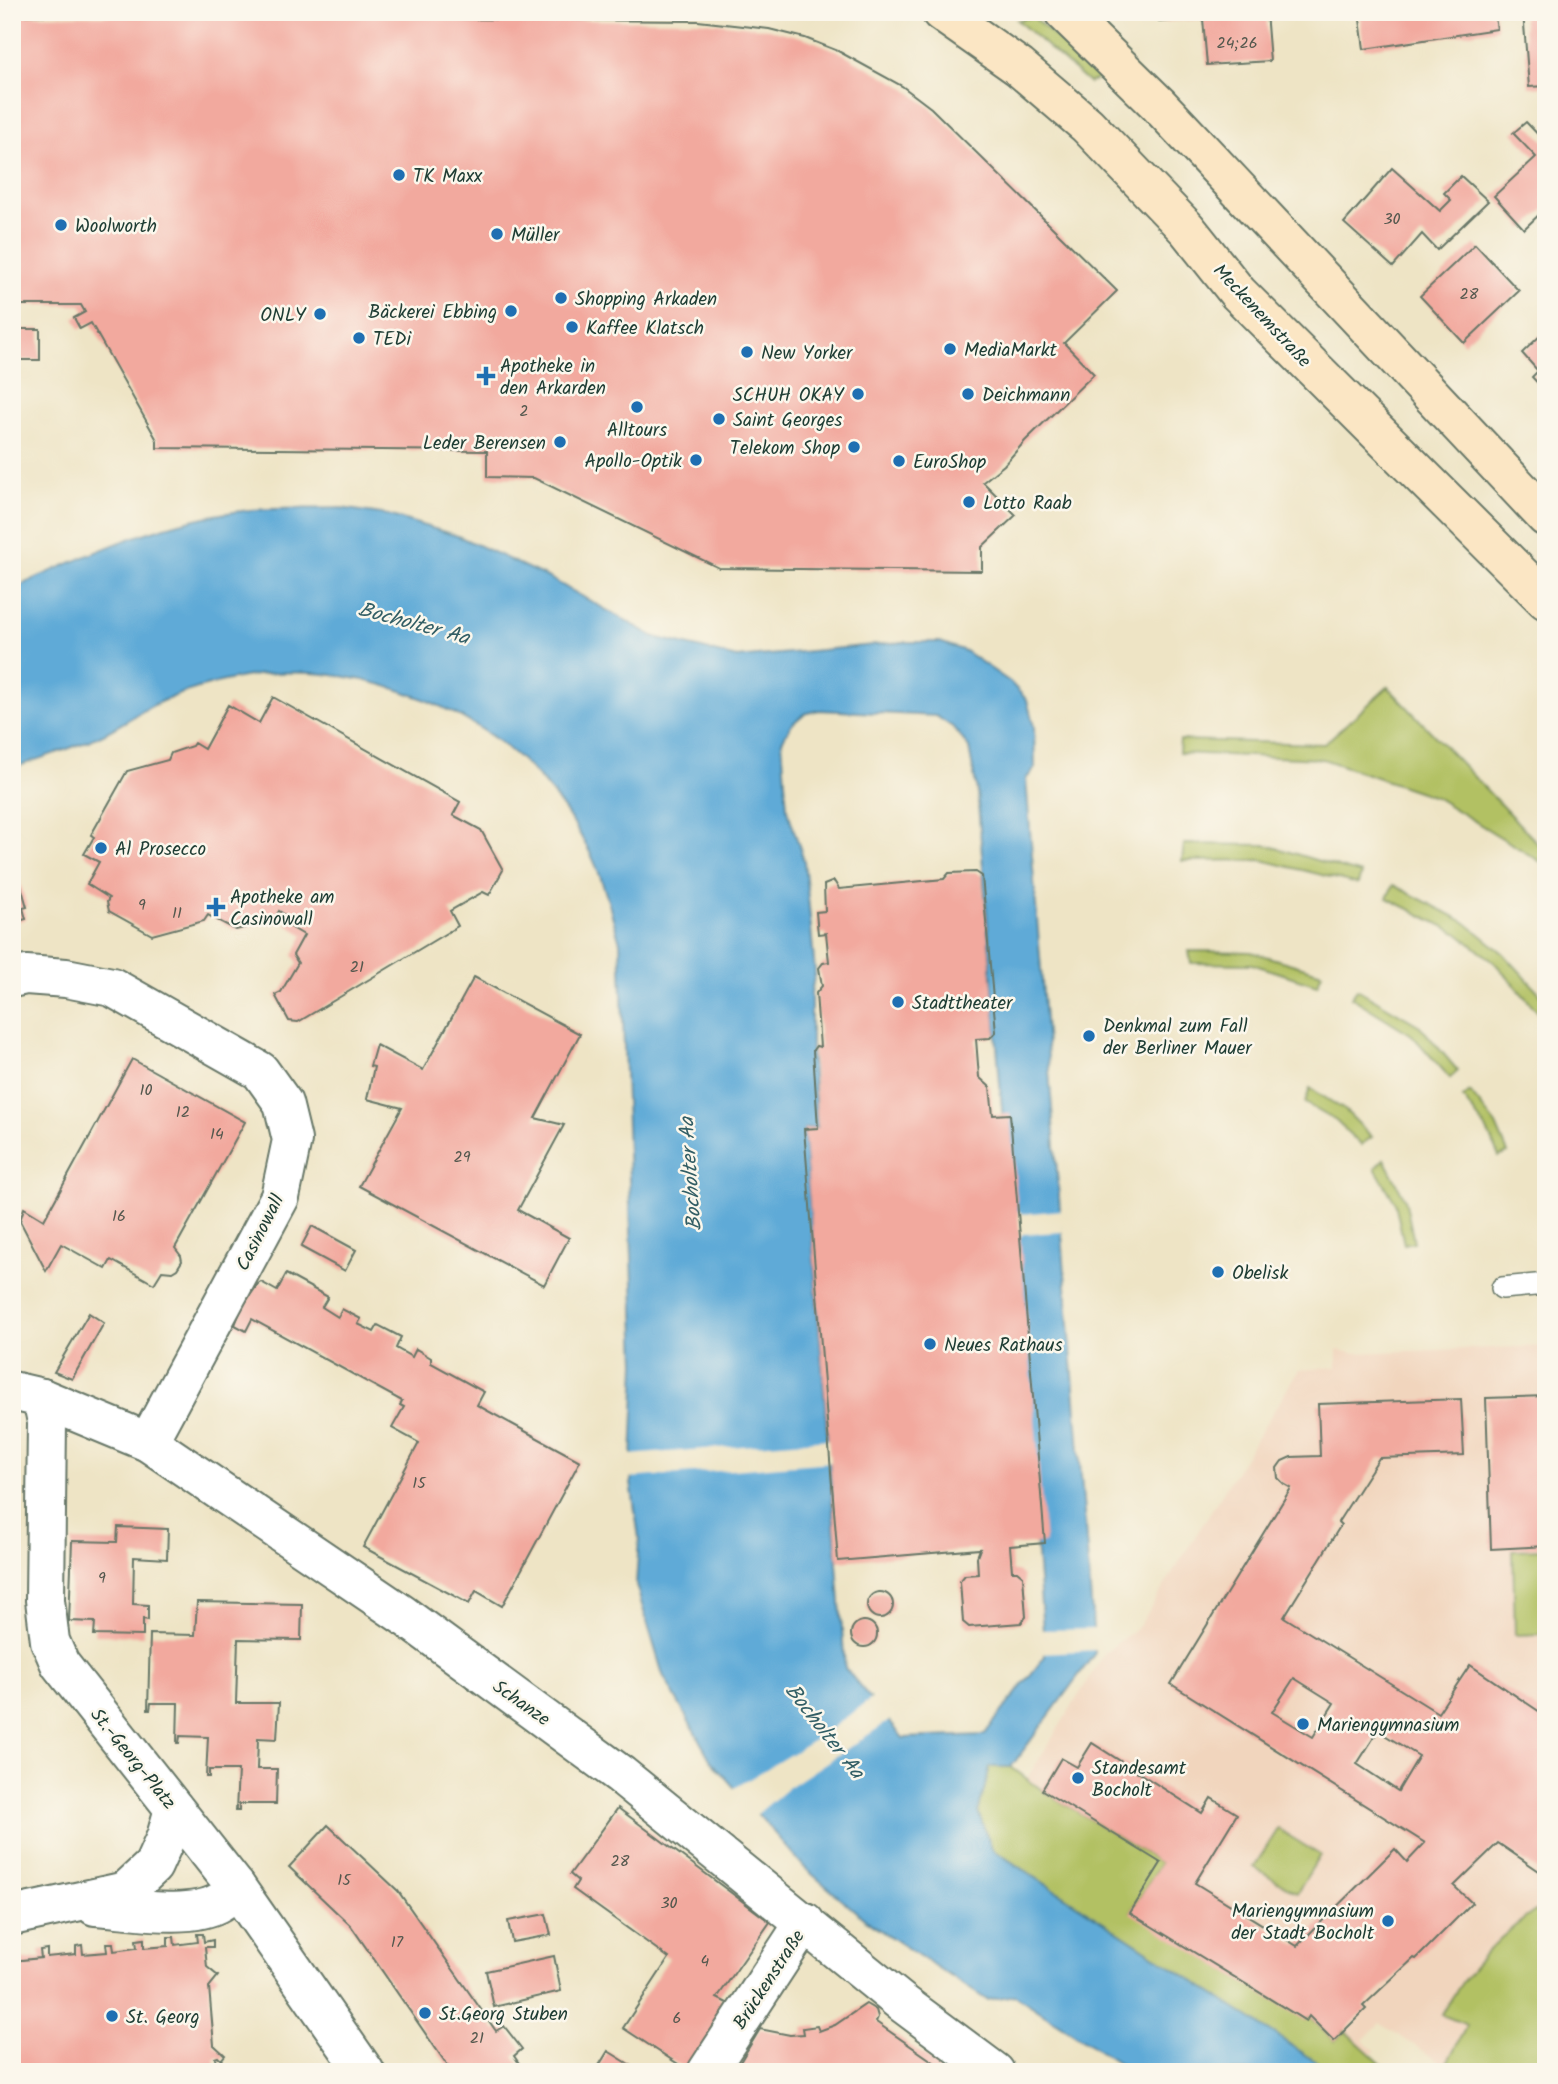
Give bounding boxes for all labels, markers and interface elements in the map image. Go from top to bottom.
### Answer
house number: 24;26 [1216,31,1258,56]
place label: TK Maxx [413,162,483,192]
marker: TK Maxx [391,167,407,183]
house number: 30 [1383,207,1401,232]
place label: Woolworth [75,212,157,242]
marker: Woolworth [53,217,69,233]
place label: Müller [511,221,561,251]
marker: Müller [489,226,505,242]
street label: Meckenemstraße [1205,257,1318,376]
house number: 28 [1460,282,1479,307]
place label: Shopping Arkaden [575,285,717,315]
marker: Shopping Arkaden [553,290,569,306]
place label: Bäckerei Ebbing [368,298,497,328]
place label: ONLY [260,301,307,331]
marker: Bäckerei Ebbing [503,303,519,319]
marker: ONLY [312,306,328,322]
place label: Kaffee Klatsch [586,314,704,344]
marker: Kaffee Klatsch [564,319,580,335]
place label: TEDi [373,325,413,355]
marker: TEDi [351,330,367,346]
place label: MediaMarkt [964,336,1058,366]
place label: New Yorker [761,339,854,369]
marker: MediaMarkt [942,341,958,357]
marker: New Yorker [739,344,755,360]
place label: Apotheke in den Arkarden [500,352,606,404]
marker: Apotheke in den Arkarden [478,368,494,384]
place label: SCHUH OKAY [733,381,845,411]
place label: Deichmann [982,381,1070,411]
marker: SCHUH OKAY [850,386,866,402]
marker: Deichmann [960,386,976,402]
house number: 2 [519,399,529,424]
marker: Alltours [629,399,645,415]
place label: Saint Georges [733,406,842,436]
marker: Saint Georges [711,411,727,427]
place label: Alltours [607,416,667,446]
place label: Leder Berensen [423,429,546,459]
marker: Leder Berensen [552,434,568,450]
place label: Telekom Shop [730,434,840,464]
marker: Telekom Shop [846,439,862,455]
place label: Apollo-Optik [585,447,682,477]
place label: EuroShop [913,448,986,478]
marker: Apollo-Optik [688,452,704,468]
marker: EuroShop [891,453,907,469]
place label: Lotto Raab [983,489,1072,519]
marker: Lotto Raab [961,494,977,510]
water label: Bocholter Aa [354,594,474,655]
place label: Al Prosecco [115,835,206,865]
marker: Al Prosecco [93,840,109,856]
place label: Apotheke am Casinowall [230,883,334,935]
house number: 9 [138,893,146,918]
marker: Apotheke am Casinowall [208,899,224,915]
house number: 11 [172,901,182,926]
house number: 21 [350,955,364,980]
place label: Stadttheater [912,989,1014,1019]
marker: Stadttheater [890,994,906,1010]
place label: Denkmal zum Fall der Berliner Mauer [1103,1012,1253,1064]
marker: Denkmal zum Fall der Berliner Mauer [1081,1028,1097,1044]
house number: 10 [139,1078,153,1103]
house number: 12 [176,1100,190,1125]
water label: Bocholter Aa [671,1115,712,1232]
house number: 14 [210,1122,224,1147]
house number: 29 [453,1145,471,1170]
street label: Casinowall [229,1189,293,1277]
house number: 16 [112,1204,126,1229]
place label: Obelisk [1232,1259,1288,1289]
marker: Obelisk [1210,1264,1226,1280]
place label: Neues Rathaus [944,1331,1063,1361]
marker: Neues Rathaus [922,1336,938,1352]
house number: 15 [412,1471,427,1496]
house number: 9 [98,1566,106,1591]
street label: Schanze [486,1673,556,1735]
water label: Bocholter Aa [776,1677,873,1788]
street label: St.-Georg-Platz [82,1702,183,1817]
place label: Mariengymnasium [1317,1711,1459,1741]
marker: Mariengymnasium [1295,1716,1311,1732]
place label: Standesamt Bocholt [1092,1754,1187,1806]
marker: Standesamt Bocholt [1070,1770,1086,1786]
house number: 28 [611,1849,630,1874]
house number: 15 [337,1868,352,1893]
house number: 30 [660,1891,678,1916]
place label: Mariengymnasium der Stadt Bocholt [1231,1897,1375,1949]
marker: Mariengymnasium der Stadt Bocholt [1380,1913,1396,1929]
street label: Brückenstraße [726,1924,814,2036]
house number: 17 [391,1930,404,1955]
house number: 4 [701,1949,710,1974]
place label: St.Georg Stuben [439,2000,568,2030]
place label: St. Georg [126,2003,200,2033]
marker: St.Georg Stuben [417,2005,433,2021]
house number: 6 [673,2006,681,2031]
marker: St. Georg [104,2008,120,2024]
house number: 21 [470,2026,484,2051]

